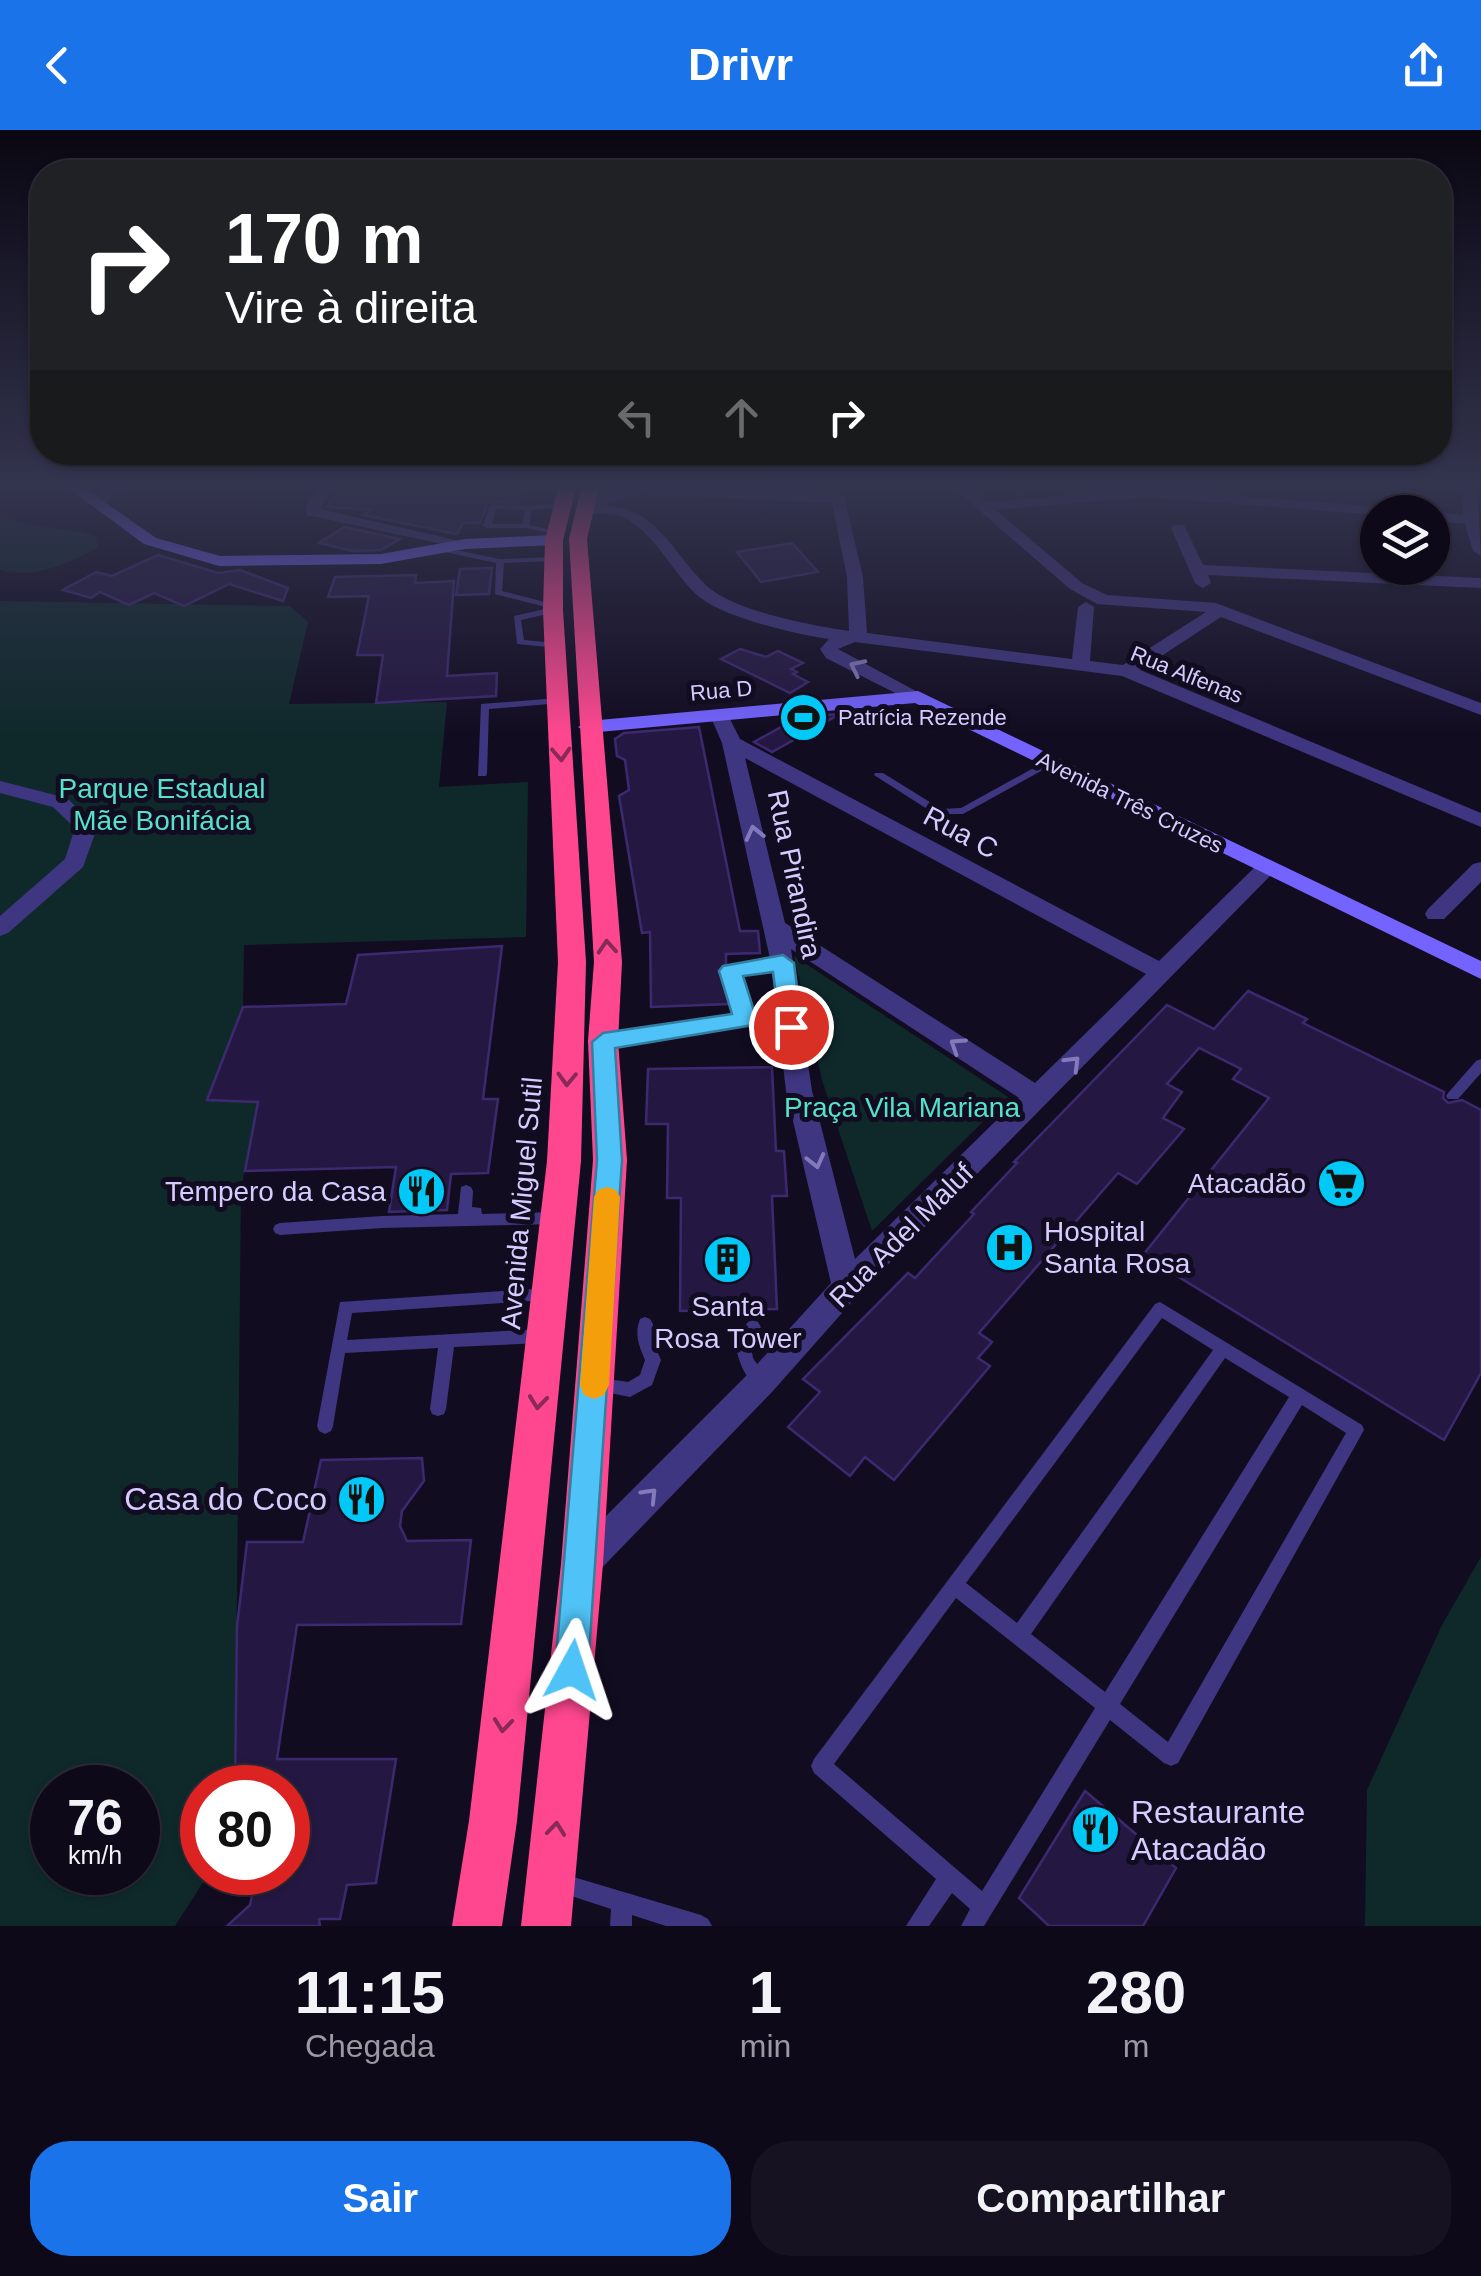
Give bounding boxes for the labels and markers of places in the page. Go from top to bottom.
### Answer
sports icon: Patrícia Rezende [777,691,829,743]
place label: Patrícia Rezende [838,705,1007,730]
pin [749,985,834,1070]
supermarket icon: Atacadão [1315,1157,1367,1209]
restaurant icon: Tempero da Casa [395,1165,447,1217]
place label: Atacadão [1188,1168,1306,1199]
place label: Tempero da Casa [165,1176,386,1207]
place label: Hospital Santa Rosa [1044,1216,1191,1279]
hospital icon: Hospital Santa Rosa [983,1221,1035,1273]
building icon: Santa Rosa Tower [702,1233,754,1285]
place label: Santa Rosa Tower [654,1291,802,1354]
restaurant icon: Casa do Coco [336,1473,388,1525]
place label: Casa do Coco [124,1481,327,1517]
place label: Restaurante Atacadão [1131,1794,1305,1867]
restaurant icon: Restaurante Atacadão [1070,1804,1122,1856]

